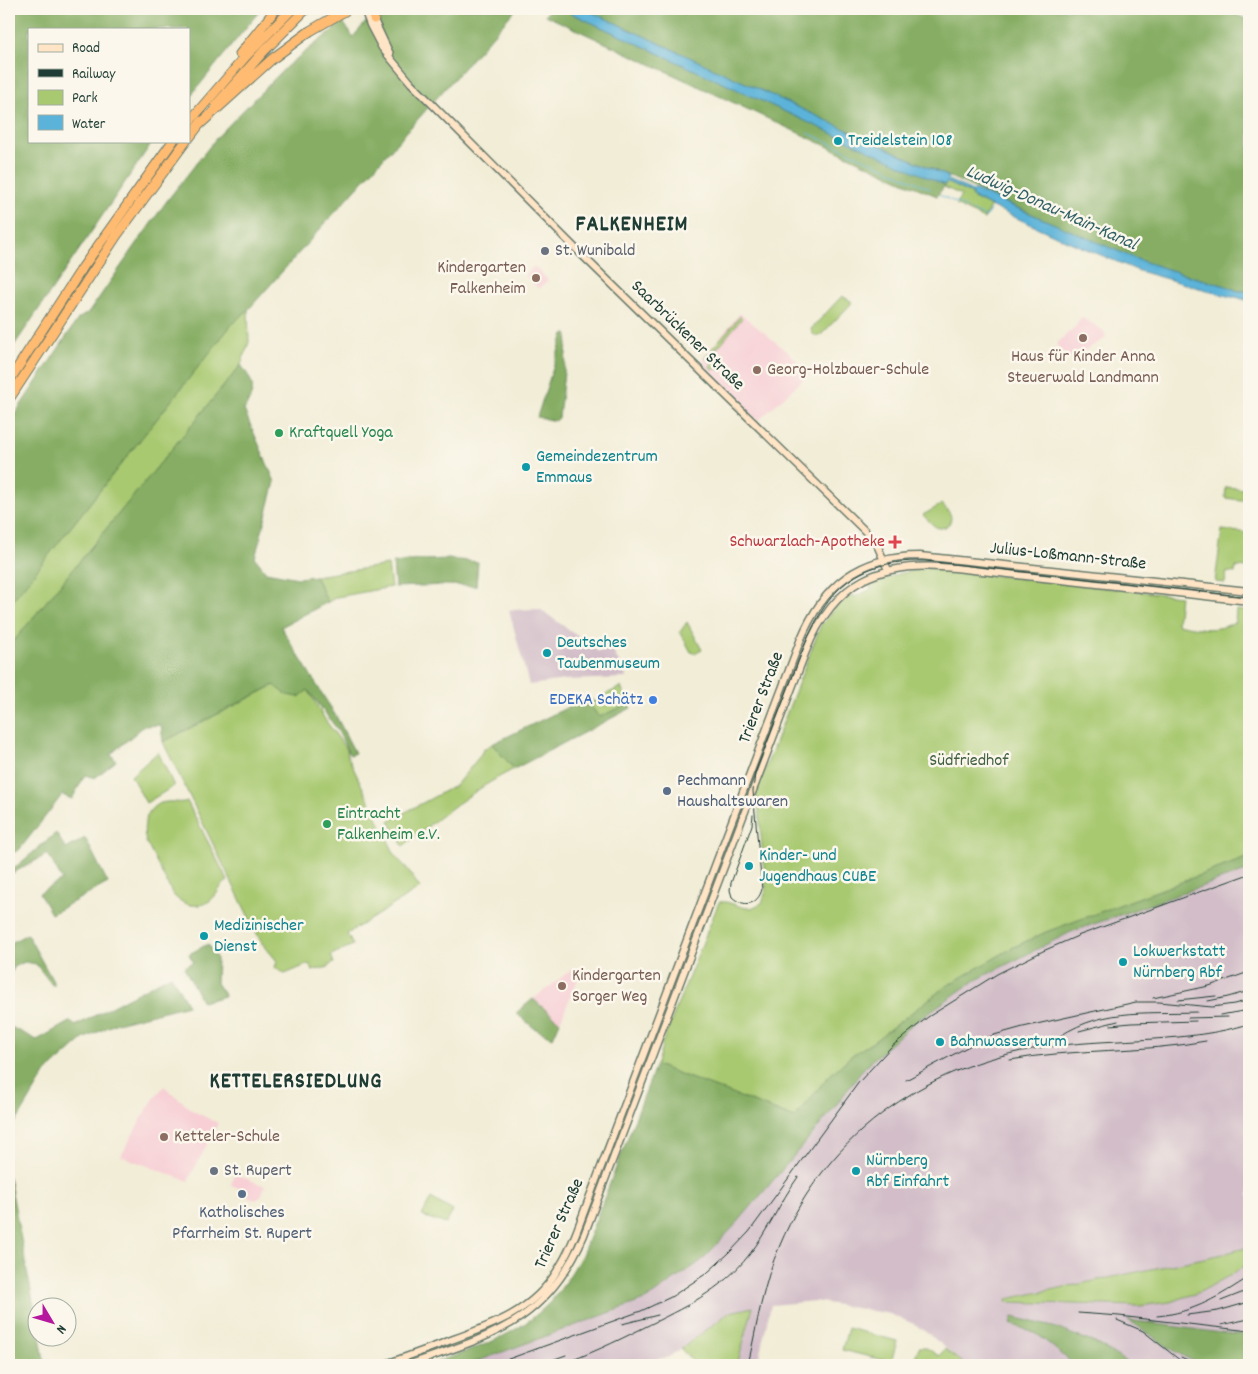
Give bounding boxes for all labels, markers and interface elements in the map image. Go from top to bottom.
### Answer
legend [28,28,190,142]
text: Road [72,38,100,60]
text: Railway [72,64,116,86]
text: Park [72,88,98,110]
text: Water [72,114,106,136]
place label: Treidelstein 108 [848,129,953,154]
marker: Treidelstein 108 [832,135,844,147]
water label: Ludwig-Donau-Main-Kanal [961,159,1142,260]
district label: FALKENHEIM [576,210,688,241]
place label: St. Wunibald [555,239,635,264]
marker: St. Wunibald [539,245,551,257]
place label: Kindergarten Falkenheim [437,256,526,302]
marker: Kindergarten Falkenheim [530,272,542,284]
street label: Saarbrückener Straße [625,275,749,397]
marker: Haus für Kinder Anna Steuerwald Landmann [1077,332,1089,344]
place label: Haus für Kinder Anna Steuerwald Landmann [1007,345,1159,391]
place label: Georg-Holzbauer-Schule [767,358,929,383]
marker: Georg-Holzbauer-Schule [751,364,763,376]
place label: Kraftquell Yoga [289,421,393,446]
marker: Kraftquell Yoga [273,427,285,439]
place label: Gemeindezentrum Emmaus [536,445,658,491]
marker: Gemeindezentrum Emmaus [520,461,532,473]
place label: Schwarzlach-Apotheke [729,530,885,555]
marker: Schwarzlach-Apotheke [889,536,901,548]
street label: Julius-Loßmann-Straße [989,536,1147,578]
place label: Deutsches Taubenmuseum [557,631,660,677]
marker: Deutsches Taubenmuseum [541,647,553,659]
street label: Trierer Straße [733,648,791,748]
place label: EDEKA Schätz [549,688,643,713]
marker: EDEKA Schätz [647,694,659,706]
park label: Südfriedhof [929,749,1009,774]
place label: Pechmann Haushaltswaren [677,769,788,815]
marker: Pechmann Haushaltswaren [661,785,673,797]
place label: Eintracht Falkenheim e.V. [337,802,440,848]
marker: Eintracht Falkenheim e.V. [321,818,333,830]
place label: Kinder- und Jugendhaus CUBE [759,844,876,890]
marker: Kinder- und Jugendhaus CUBE [743,860,755,872]
place label: Medizinischer Dienst [214,914,304,960]
marker: Medizinischer Dienst [198,930,210,942]
place label: Lokwerkstatt Nürnberg Rbf [1133,940,1226,986]
marker: Lokwerkstatt Nürnberg Rbf [1117,956,1129,968]
place label: Kindergarten Sorger Weg [572,964,661,1010]
marker: Kindergarten Sorger Weg [556,980,568,992]
place label: Bahnwasserturm [950,1030,1067,1055]
marker: Bahnwasserturm [934,1036,946,1048]
district label: KETTELERSIEDLUNG [210,1067,382,1098]
place label: Ketteler-Schule [174,1125,280,1150]
marker: Ketteler-Schule [158,1131,170,1143]
place label: Nürnberg Rbf Einfahrt [866,1149,949,1195]
place label: St. Rupert [224,1159,292,1184]
marker: St. Rupert [208,1165,220,1177]
marker: Nürnberg Rbf Einfahrt [850,1165,862,1177]
street label: Trierer Straße [529,1175,591,1273]
marker: Katholisches Pfarrheim St. Rupert [236,1188,248,1200]
place label: Katholisches Pfarrheim St. Rupert [172,1201,312,1247]
north arrow [28,1296,78,1346]
text: N [51,1320,71,1338]

